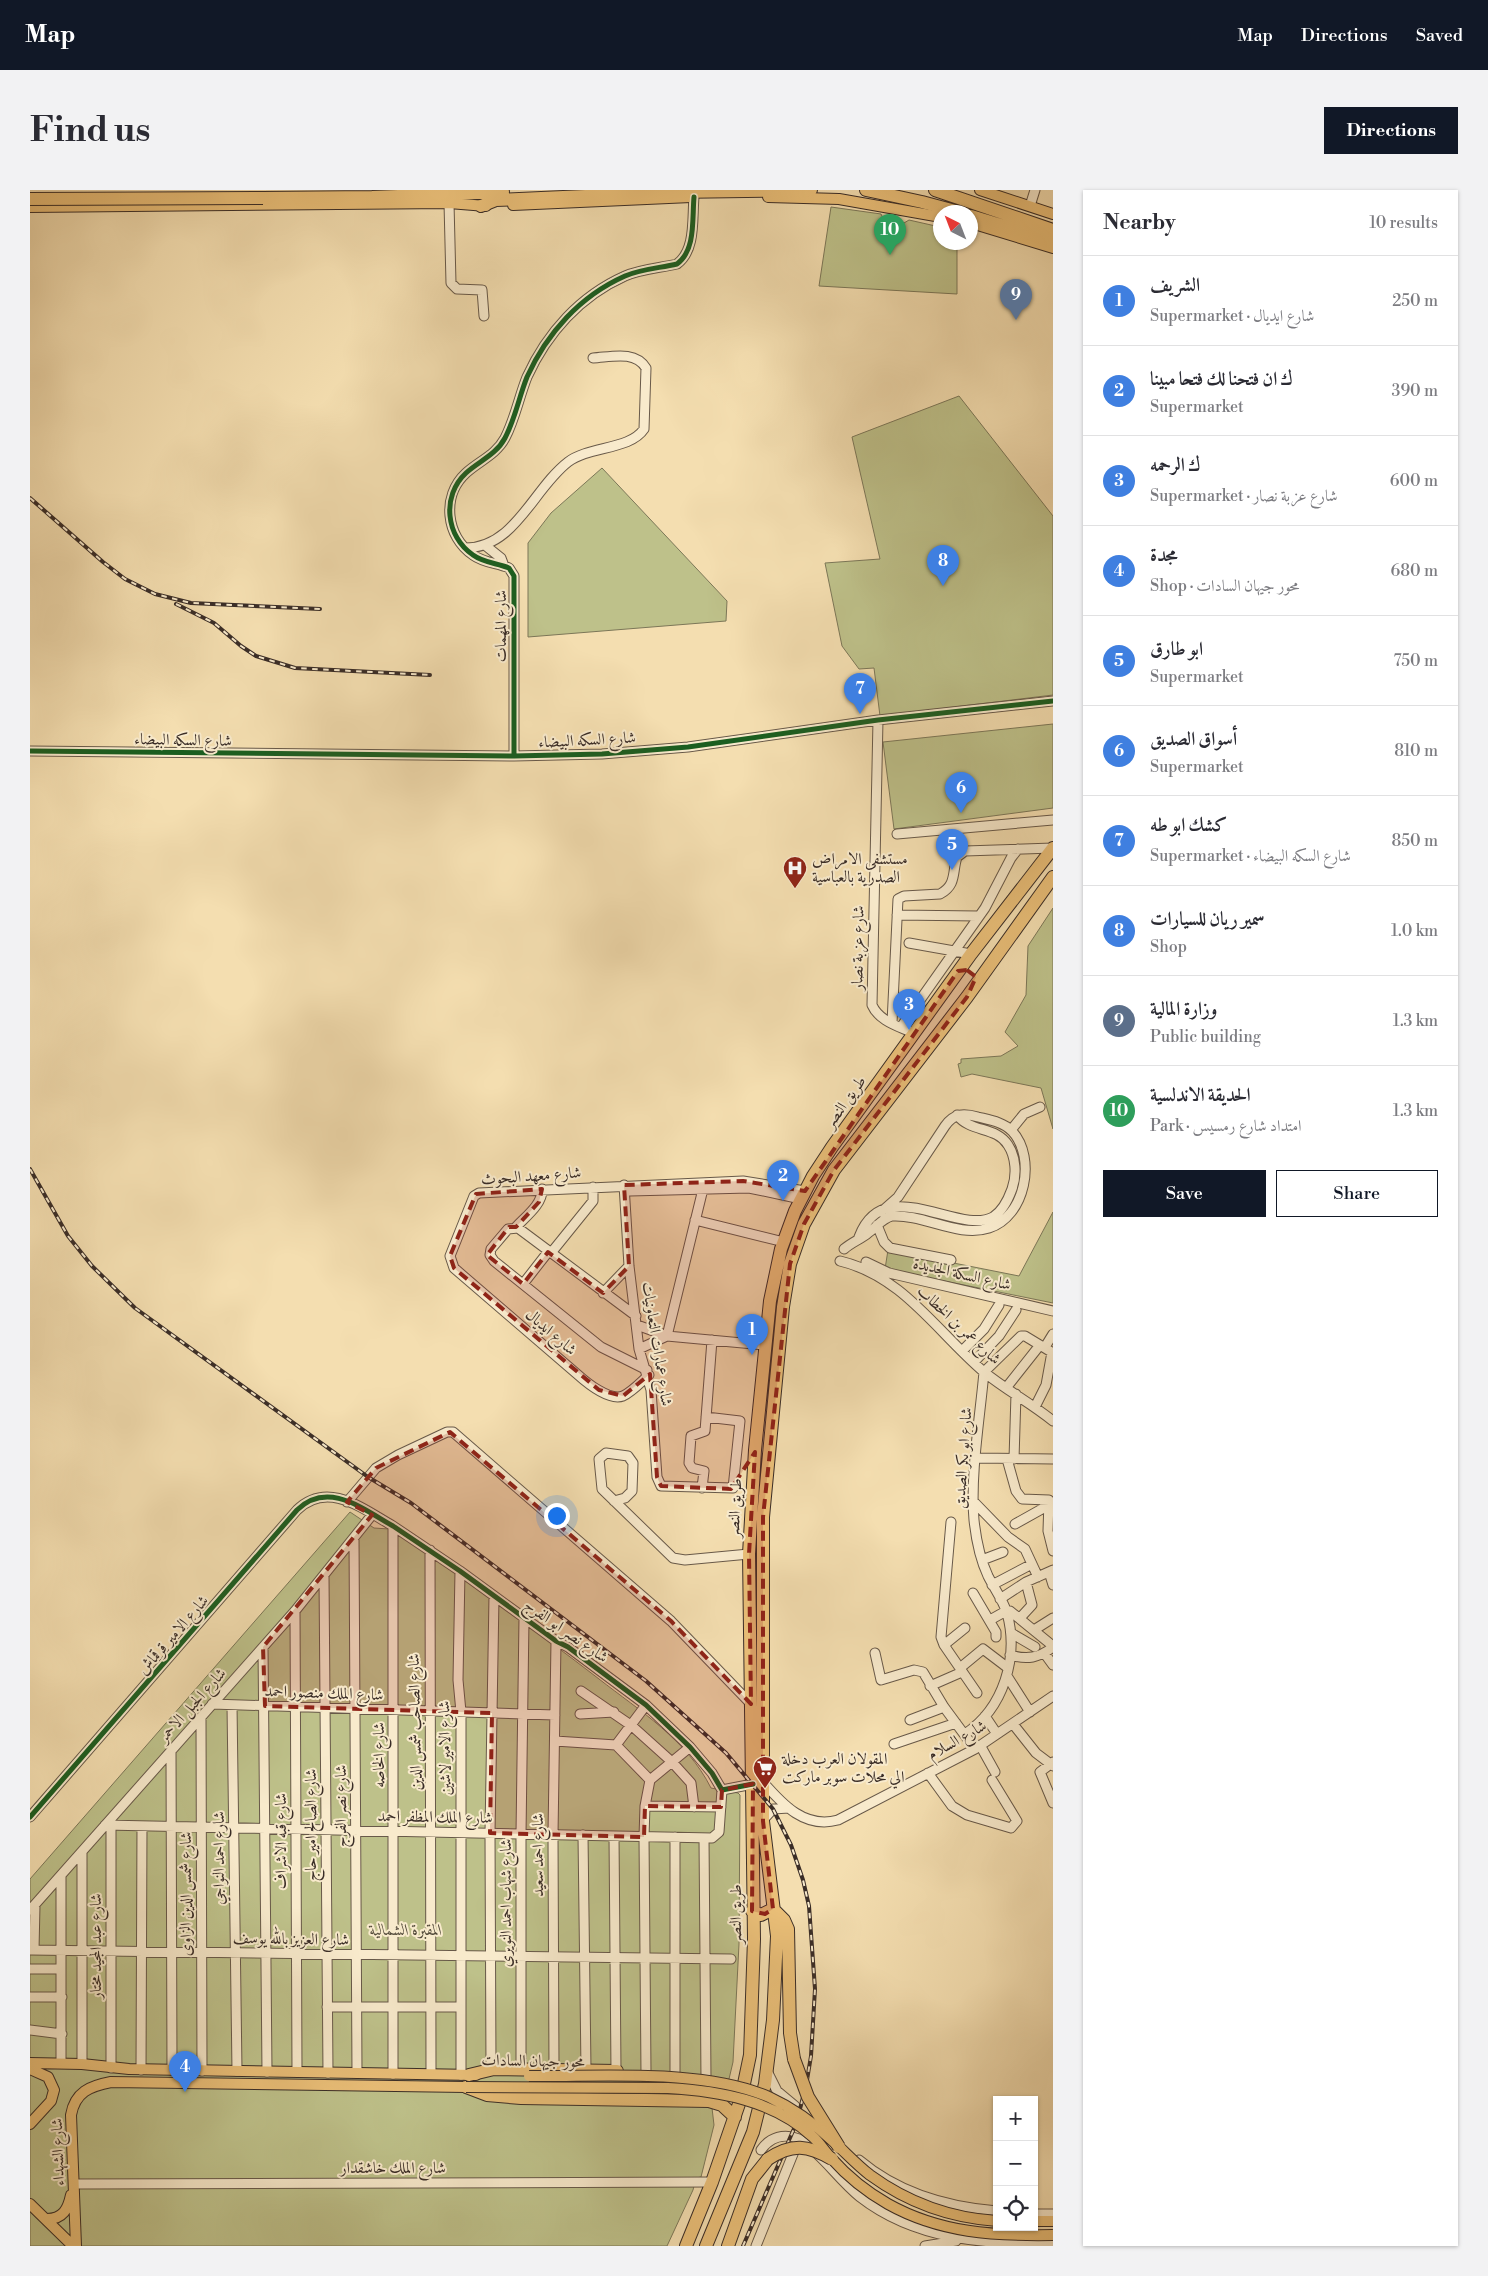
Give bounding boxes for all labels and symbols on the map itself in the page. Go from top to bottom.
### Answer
north arrow [933,205,978,250]
pin: 10 [874,214,906,255]
pin: 9 [1000,279,1032,320]
pin: 8 [927,545,959,586]
street label: شارع المهمات [491,590,514,662]
pin: 7 [844,673,876,714]
street label: شارع السكه البيضاء [538,727,637,756]
street label: شارع السكه البيضاء [134,729,232,754]
pin: 6 [945,772,977,813]
pin: 5 [936,829,968,870]
place label: مستشفى الامراض الصدرية بالعباسية [812,849,908,887]
hospital icon: مستشفى الامراض الصدرية بالعباسية [782,855,808,889]
street label: شارع عزبة نصار [847,905,872,993]
pin: 3 [893,989,925,1030]
street label: طريق النصر [818,1072,871,1134]
pin: 2 [767,1160,799,1201]
street label: شارع معهد البحوث [480,1163,582,1192]
street label: شارع السكة الجديدة [910,1253,1013,1298]
street label: شارع عمارات التعاونيات [634,1280,677,1408]
street label: شارع عمر بن الخطاب [911,1281,1005,1371]
street label: شارع ايديال [519,1304,581,1362]
pin: 1 [736,1314,768,1355]
street label: شارع ابو بكر الصديق [949,1407,980,1510]
street label: طريق النصر [723,1478,747,1540]
your location [544,1503,570,1529]
street label: شارع الامير قرقماش [133,1591,215,1681]
street label: شارع نصر ابو الفرج [518,1595,612,1671]
street label: شارع الصاحب شمس الدين [404,1653,429,1791]
street label: شارع الجبل الاحمر [152,1664,233,1750]
street label: شارع الملك منصور احمد [264,1681,384,1708]
street label: شارع الامير لاشين [434,1700,459,1795]
street label: شارع السلام [924,1716,992,1768]
street label: شارع الخاصه [369,1722,392,1788]
place label: المقولان العرب دخلة الي محلات سوبر ماركت [781,1749,905,1789]
supermarket icon: المقولان العرب دخلة الي محلات سوبر ماركت [752,1755,778,1789]
street label: شارع نصر الفرج [331,1765,355,1847]
street label: شارع الصالح امير حاج [301,1769,325,1881]
street label: شارع قبه الاشراف [271,1793,294,1889]
street label: شارع الملك المظفر احمد [377,1806,493,1831]
street label: شارع احمد النواجي [209,1811,232,1905]
street label: شارع احمد سعيد [528,1813,551,1897]
street label: شارع شمس الدين الزاوى [176,1832,199,1956]
street label: شارع شهاب احمد النويري [496,1839,519,1967]
street label: طريق النصر [726,1884,746,1946]
street label: شارع عبد المجيد مختار [86,1893,109,2001]
park label: المقبرة الشمالية [368,1920,442,1940]
street label: شارع العزيز بالله يوسف [233,1925,349,1953]
street label: محور جيهان السادات [481,2050,585,2072]
pin: 4 [169,2051,201,2092]
street label: شارع الشهداء [47,2118,72,2186]
street label: شارع الملك خاشقدار [338,2158,446,2181]

